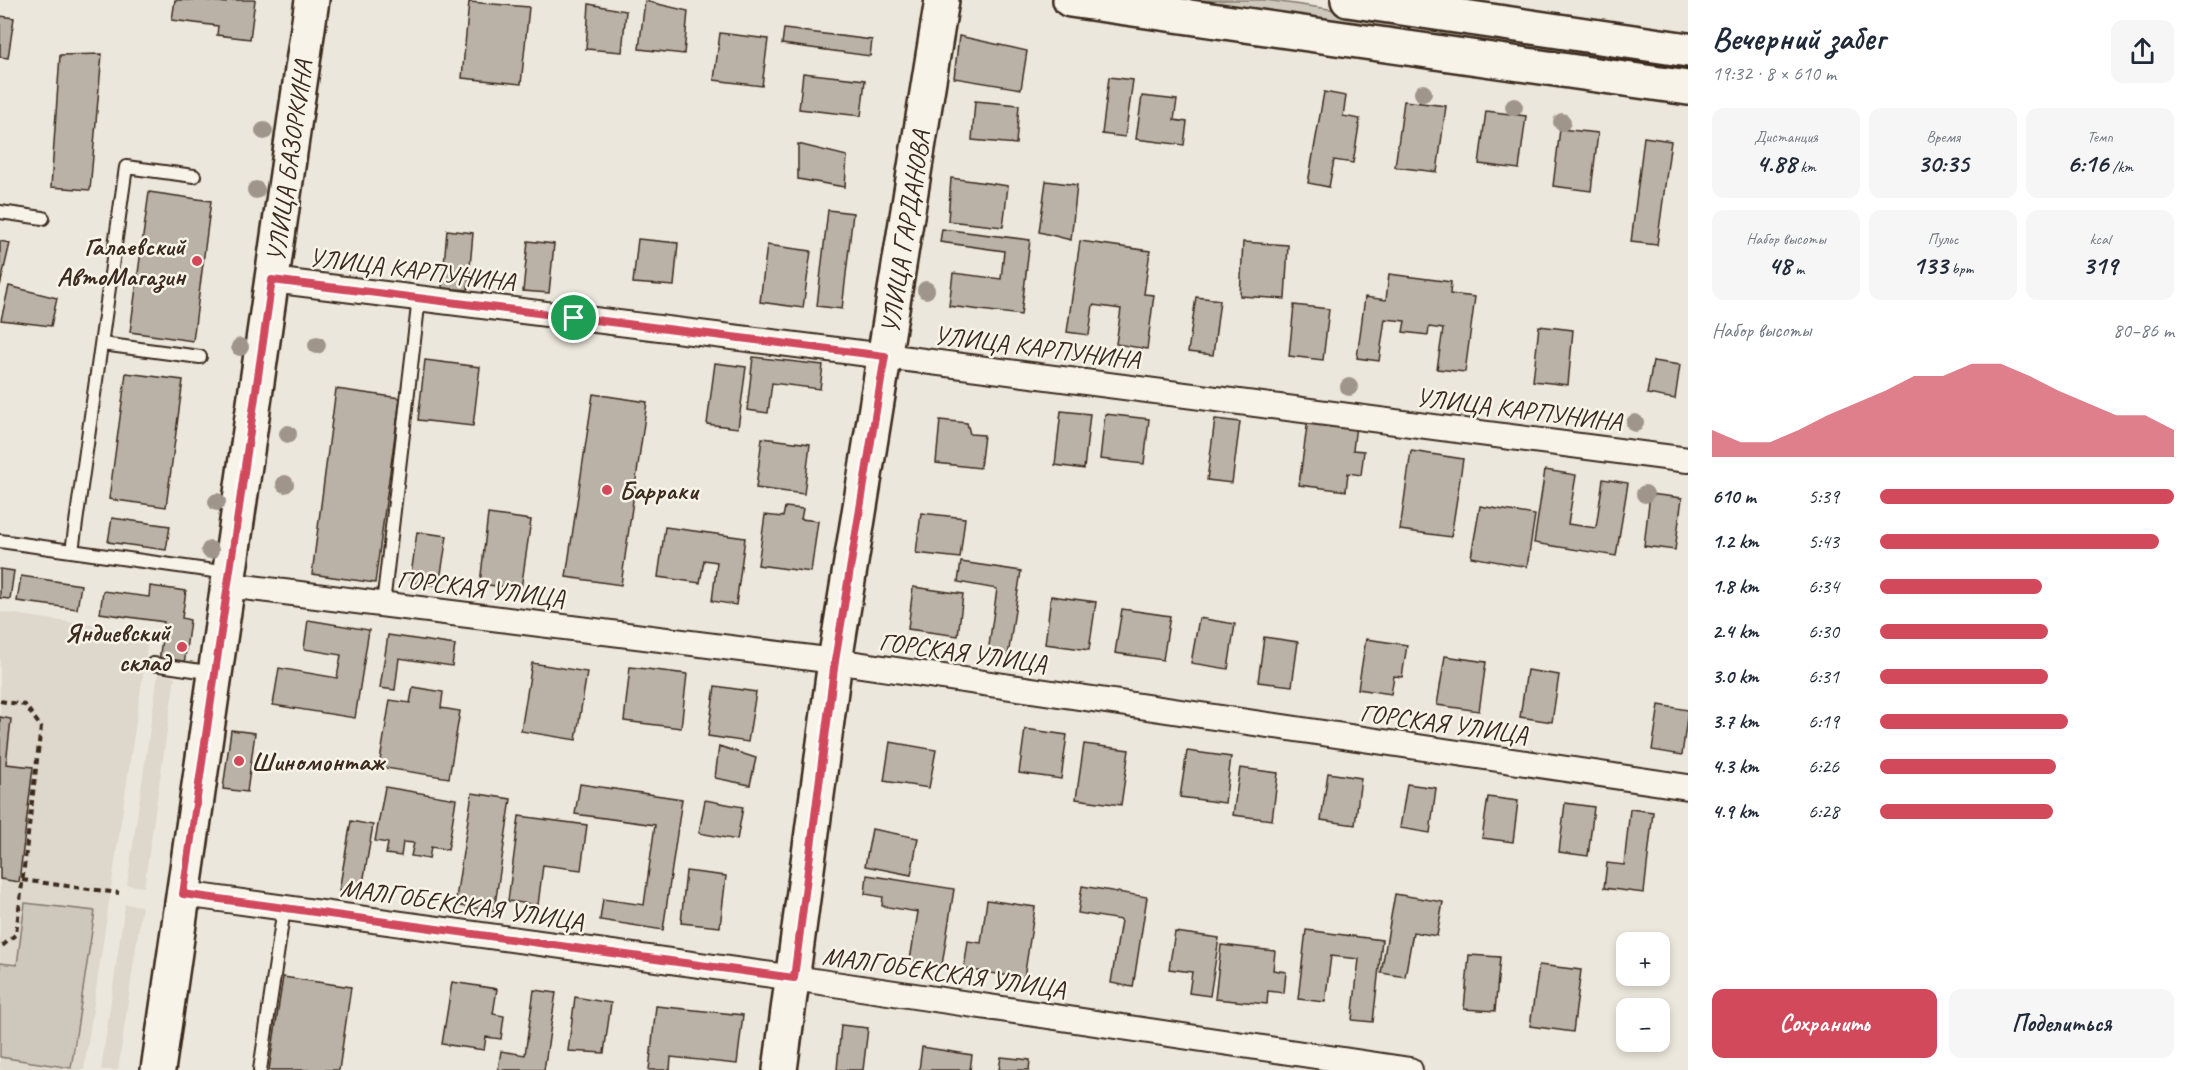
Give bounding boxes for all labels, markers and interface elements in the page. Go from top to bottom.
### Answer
text: Вечерний забег [1712,17,1885,59]
button: share [2111,20,2174,83]
street label: УЛИЦА БАЗОРКИНА [259,56,320,264]
text: 19:32 · 8 × 610 m [1712,61,1836,86]
street label: УЛИЦА ГАРДАНОВА [873,127,938,336]
text: Дистанция [1754,127,1818,147]
text: Время [1926,127,1960,147]
text: Темп [2087,127,2113,147]
text: 4.88 [1756,147,1796,180]
text: 30:35 [1917,147,1969,180]
text: 6:16 [2067,147,2108,180]
text: km [1796,157,1816,177]
text: /km [2108,157,2133,177]
text: Набор высоты [1746,229,1826,249]
text: Пульс [1928,229,1958,249]
text: kcal [2089,229,2111,249]
place label: Галаевский АвтоМагазин [57,230,187,293]
street label: УЛИЦА КАРПУНИНА [307,240,519,299]
text: 48 [1768,249,1791,282]
text: 133 [1913,249,1948,282]
text: 319 [2083,249,2117,282]
marker: Галаевский АвтоМагазин [190,254,204,268]
text: m [1791,259,1804,279]
text: bpm [1948,259,1973,279]
pin [548,292,599,343]
icon: arrive [557,301,590,334]
street label: УЛИЦА КАРПУНИНА [932,318,1144,377]
text: Набор высоты [1712,318,1811,343]
text: 80–86 m [2113,318,2174,343]
street label: УЛИЦА КАРПУНИНА [1414,380,1626,439]
place label: Барраки [619,474,700,507]
marker: Барраки [600,483,614,497]
text: 610 m [1712,484,1756,509]
text: 5:39 [1808,484,1839,509]
text: 1.2 km [1712,529,1759,554]
text: 5:43 [1808,529,1839,554]
street label: ГОРСКАЯ УЛИЦА [395,562,568,615]
text: 1.8 km [1712,574,1759,599]
text: 6:34 [1808,574,1839,599]
place label: Яндиевский склад [65,616,173,679]
text: 2.4 km [1712,619,1759,644]
text: 6:30 [1808,619,1839,644]
street label: ГОРСКАЯ УЛИЦА [877,624,1050,681]
marker: Яндиевский склад [175,640,189,654]
text: 3.0 km [1712,664,1759,689]
text: 6:31 [1808,664,1839,689]
street label: ГОРСКАЯ УЛИЦА [1358,695,1531,752]
text: 3.7 km [1712,709,1758,734]
text: 6:19 [1808,709,1839,734]
place label: Шиномонтаж [251,745,386,778]
marker: Шиномонтаж [232,754,246,768]
text: 4.3 km [1712,754,1759,779]
text: 6:26 [1808,754,1839,779]
text: 4.9 km [1712,799,1758,824]
text: 6:28 [1808,799,1839,824]
street label: МАЛГОБЕКСКАЯ УЛИЦА [338,871,586,938]
map controls [1616,932,1670,1052]
button: + [1616,932,1670,986]
street label: МАЛГОБЕКСКАЯ УЛИЦА [820,939,1068,1006]
button: Сохранить [1712,989,1937,1058]
button: Поделиться [1949,989,2174,1058]
button: − [1616,998,1670,1052]

